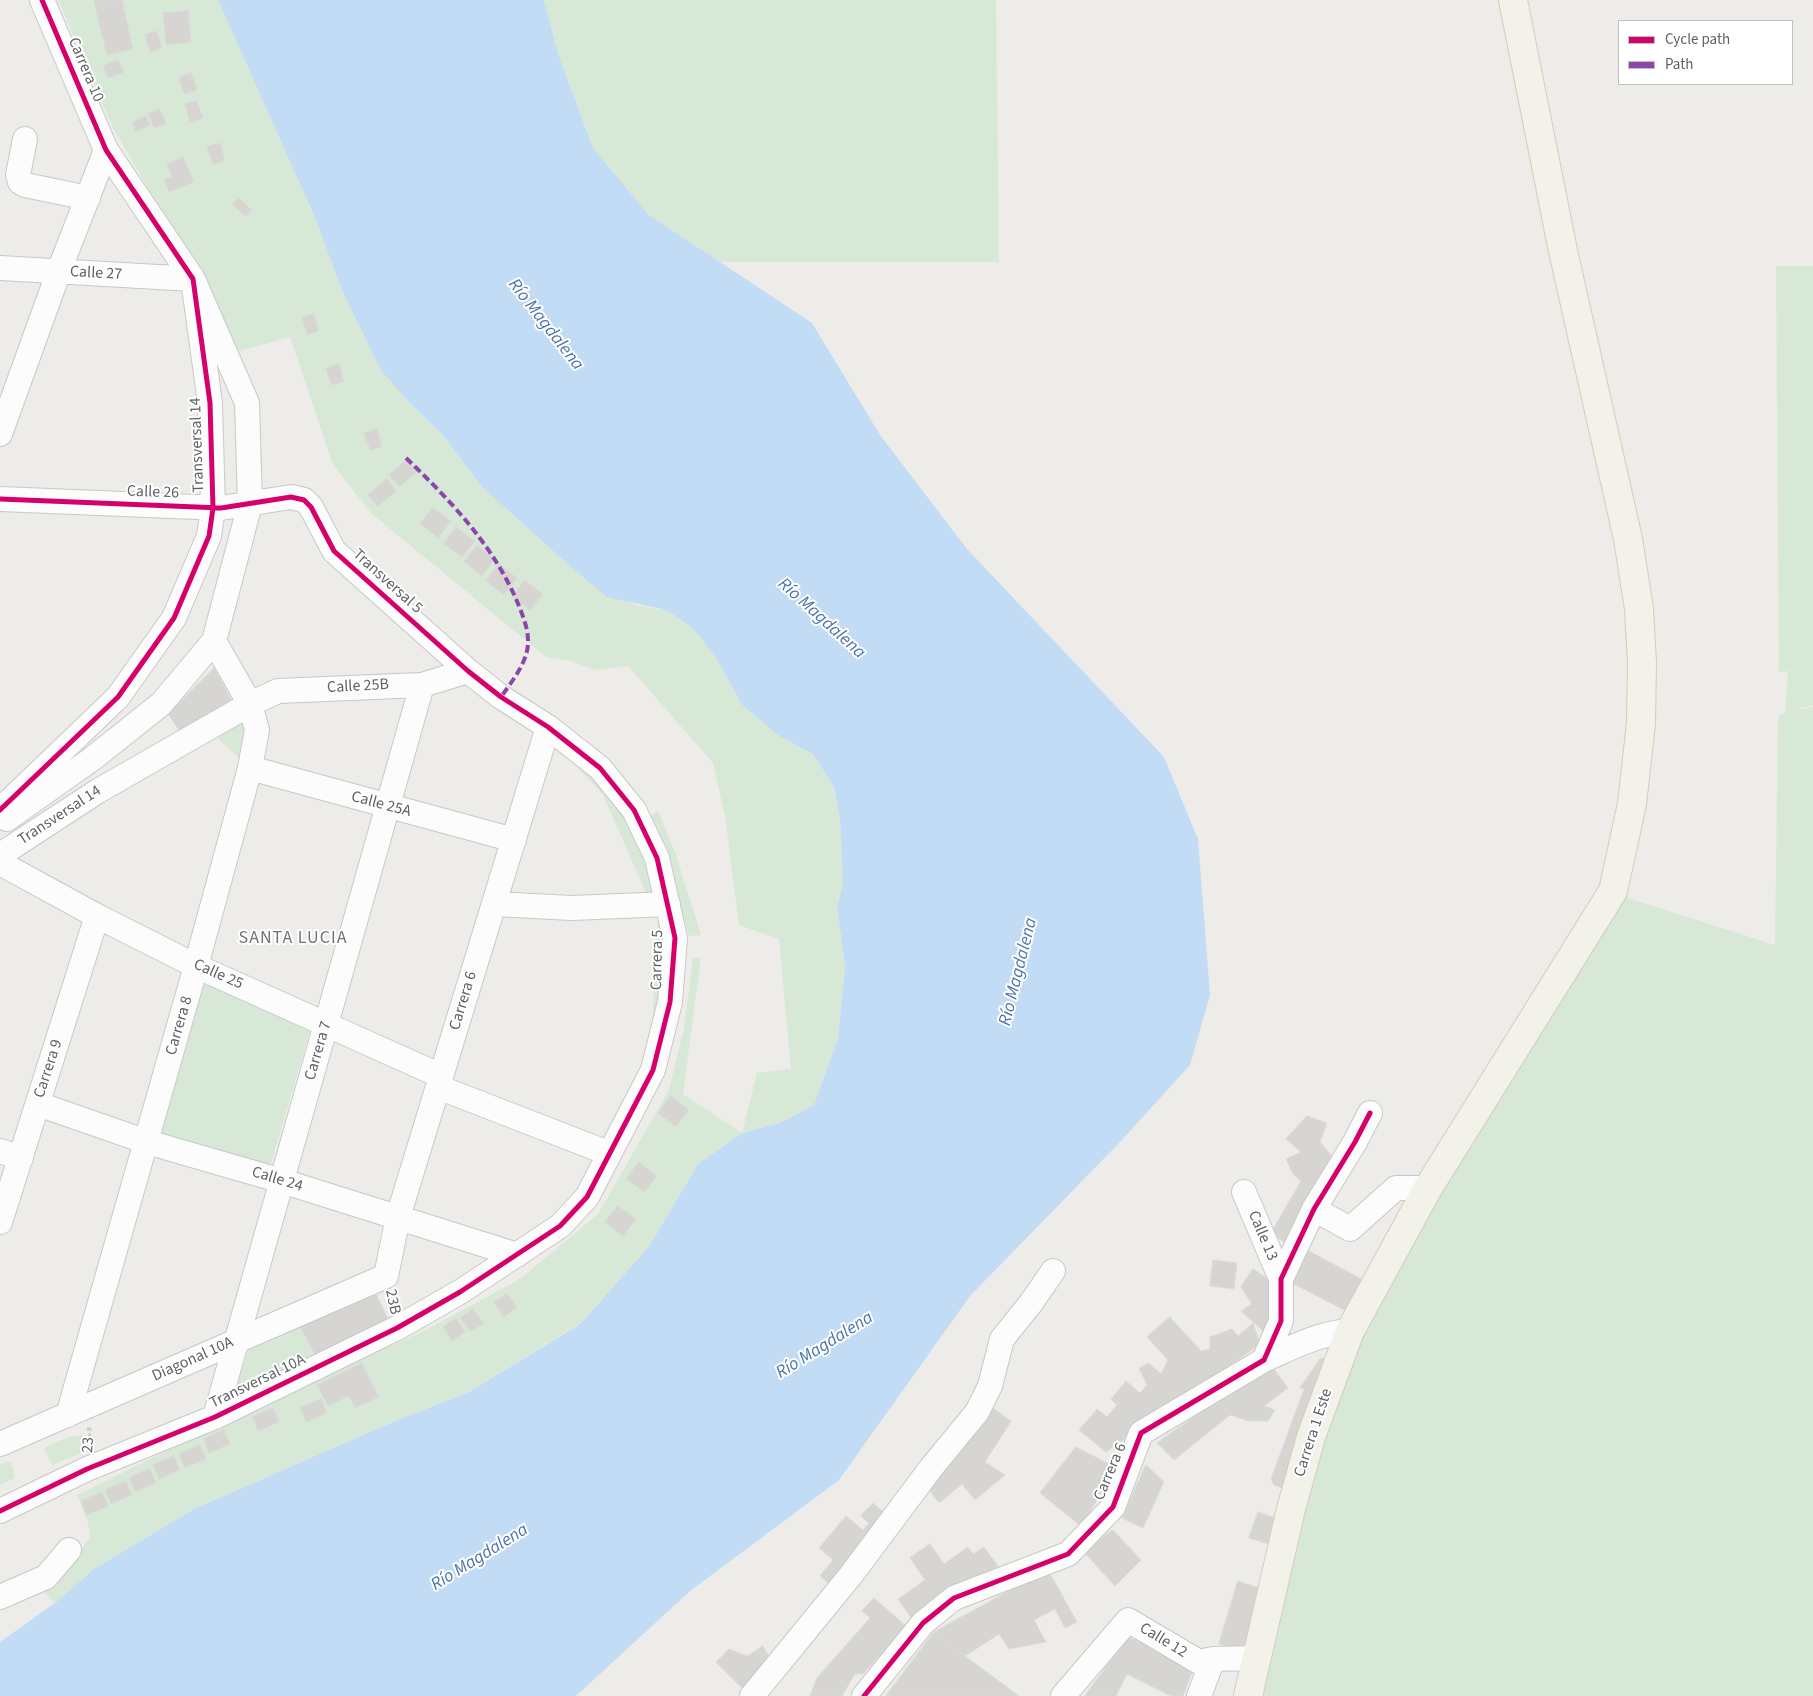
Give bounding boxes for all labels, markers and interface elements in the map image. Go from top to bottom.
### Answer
legend [1618,20,1793,85]
text: Cycle path [1665,29,1730,50]
street label: Carrera 10 [63,35,107,105]
text: Path [1665,54,1693,75]
street label: Calle 27 [69,263,123,285]
water label: Río Magdalena [502,275,588,375]
street label: Transversal 14 [187,397,209,493]
street label: Calle 26 [126,482,180,504]
street label: Transversal 5 [348,546,426,618]
water label: Río Magdalena [773,574,869,664]
street label: Calle 25B [327,676,389,698]
street label: Transversal 14 [15,782,105,850]
street label: Calle 25A [349,788,413,822]
water label: Río Magdalena [995,916,1043,1028]
district label: SANTA LUCIA [237,928,349,950]
street label: Carrera 5 [648,930,668,990]
street label: Calle 25 [190,956,246,994]
street label: Carrera 6 [446,969,482,1033]
street label: Carrera 8 [162,994,198,1058]
street label: Carrera 7 [301,1019,337,1083]
street label: Carrera 9 [31,1037,67,1101]
street label: Calle 24 [249,1163,305,1197]
street label: Calle 13 [1243,1208,1281,1264]
street label: 23B [380,1288,404,1316]
water label: Río Magdalena [772,1308,878,1384]
street label: Diagonal 10A [149,1334,237,1386]
street label: Transversal 10A [207,1351,309,1413]
street label: Carrera 1 Este [1291,1386,1337,1480]
street label: 23 [79,1436,99,1454]
street label: Carrera 6 [1090,1440,1132,1504]
water label: Río Magdalena [427,1520,533,1596]
street label: Calle 12 [1136,1619,1190,1663]

